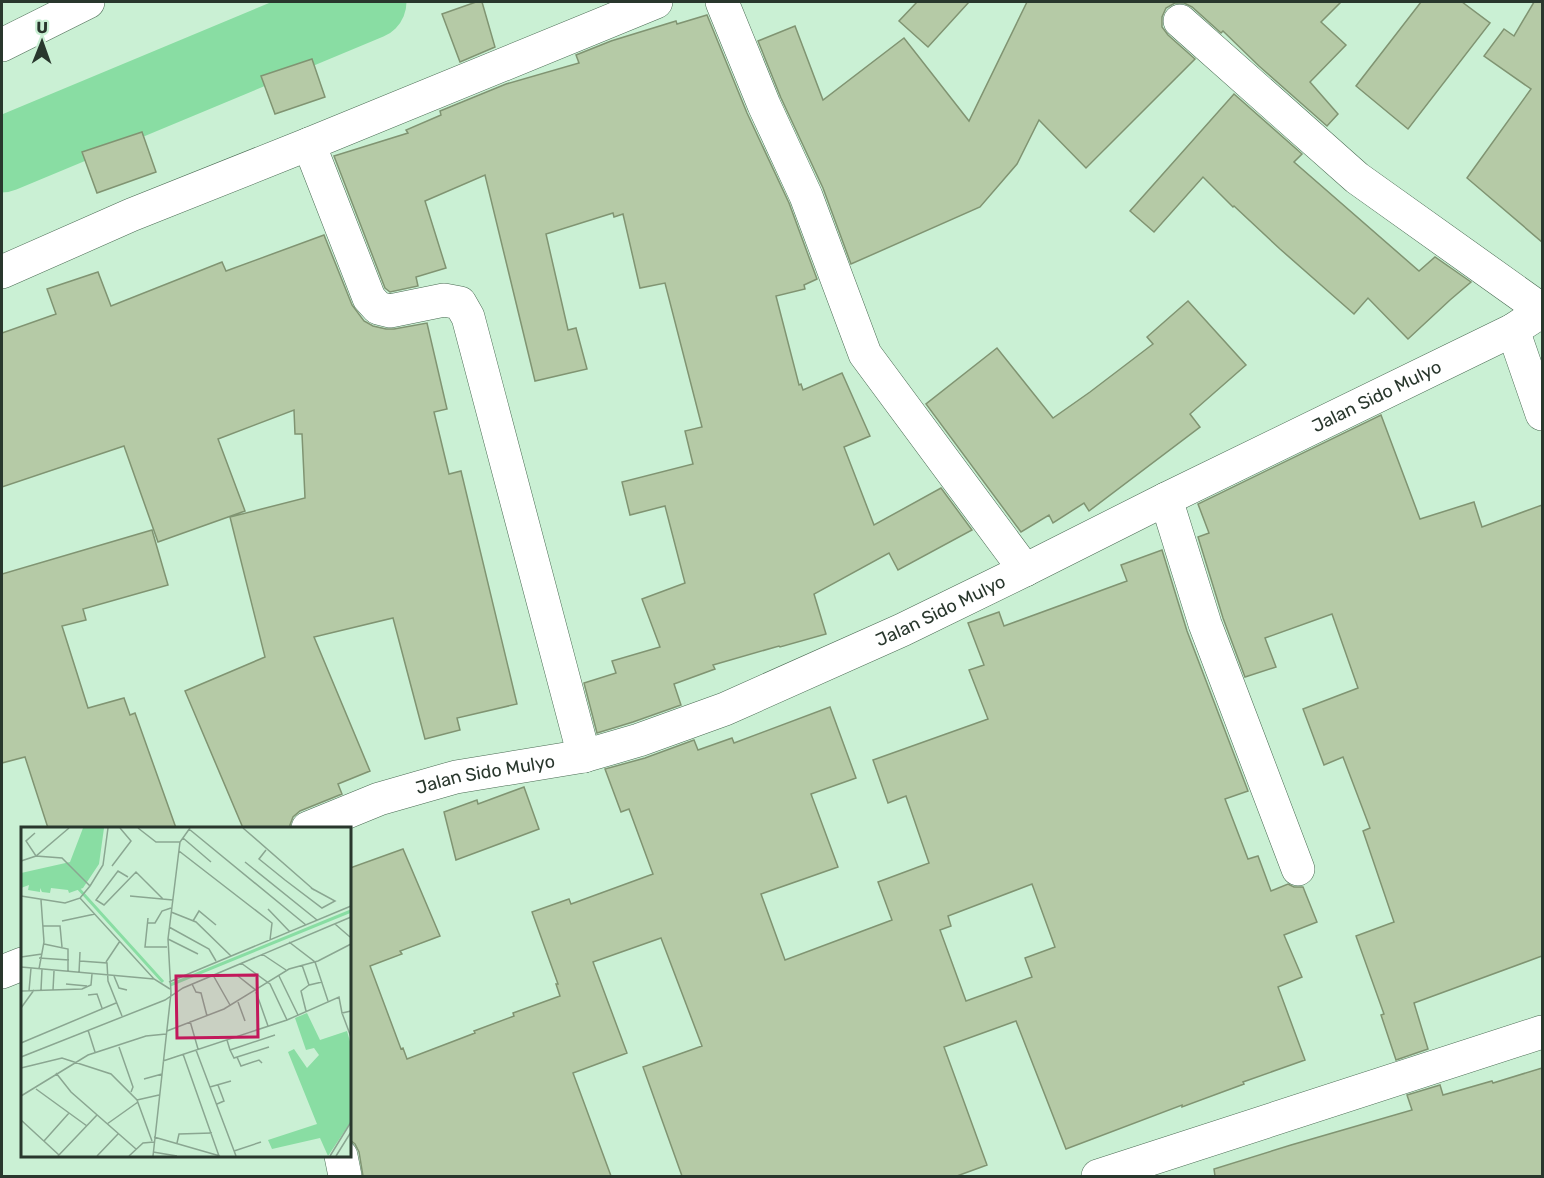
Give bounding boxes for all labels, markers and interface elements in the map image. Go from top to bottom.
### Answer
north arrow [12,12,72,72]
text: U [36,18,48,37]
street label: Jalan Sido Mulyo [1308,356,1445,437]
street label: Jalan Sido Mulyo [872,570,1009,651]
street label: Jalan Sido Mulyo [413,750,556,799]
inset map [21,827,351,1157]

